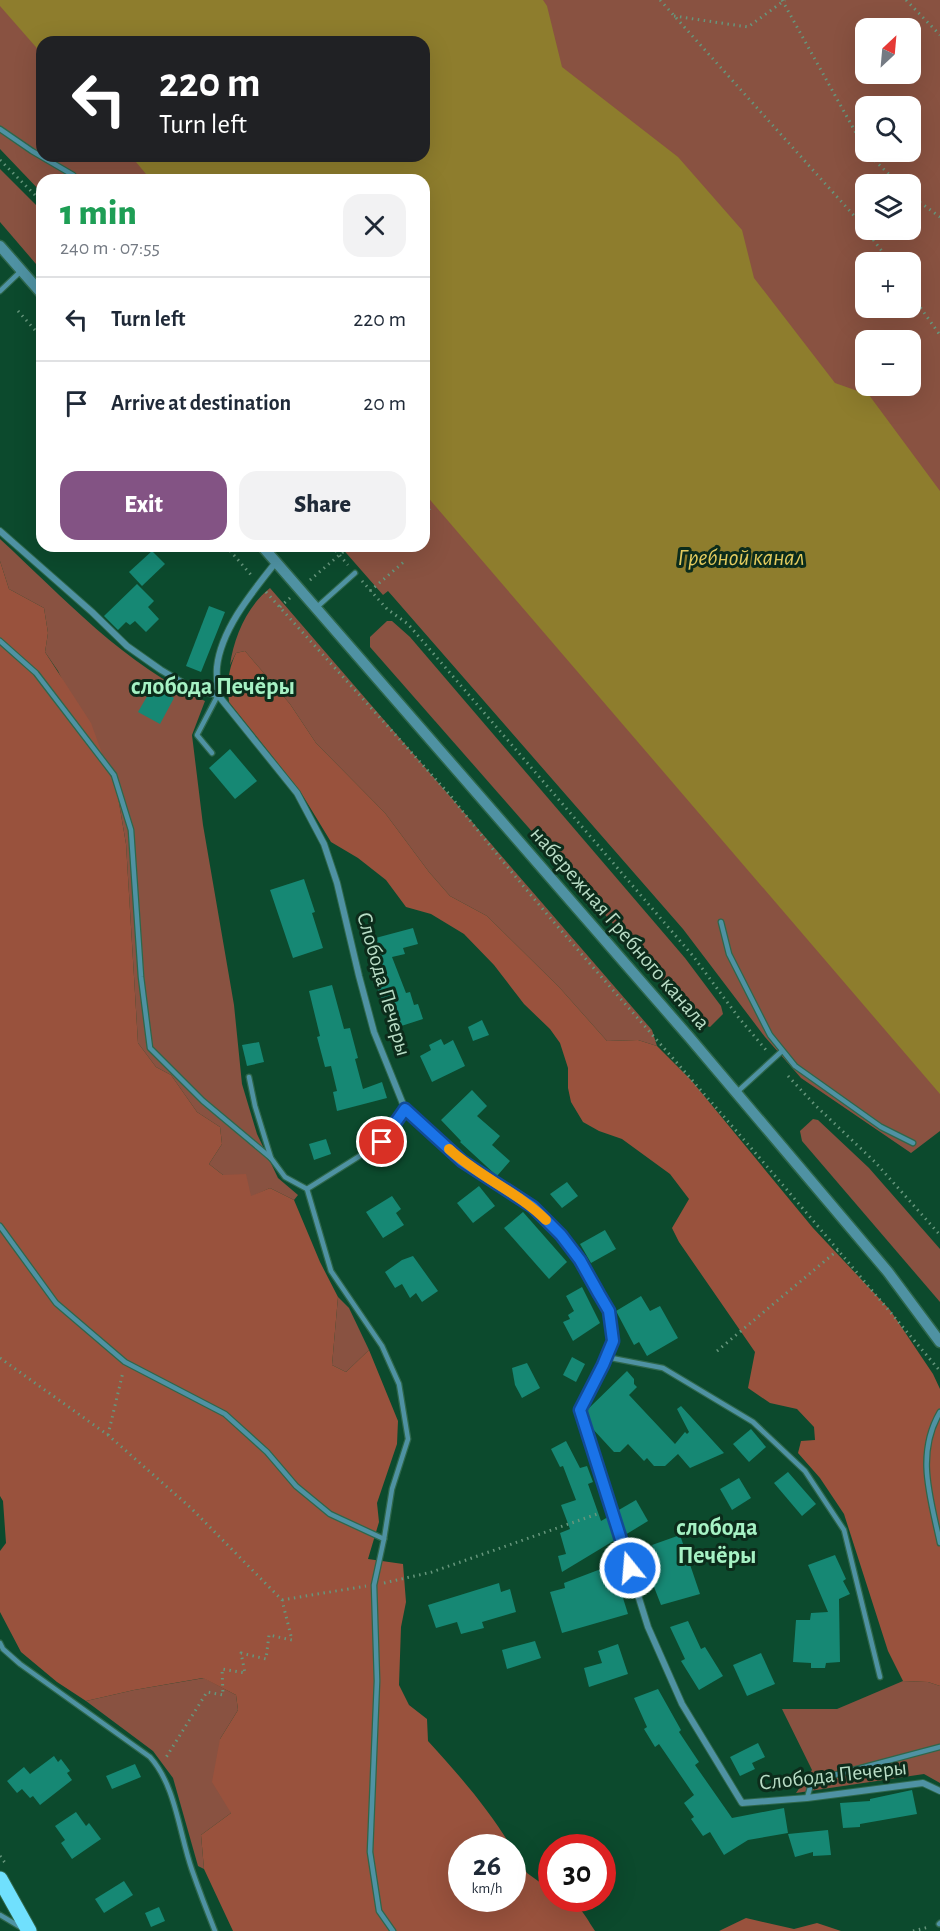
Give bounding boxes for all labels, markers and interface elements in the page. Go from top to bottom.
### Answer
north arrow [855,18,921,84]
map controls [855,18,921,396]
icon: left [60,60,138,138]
text: 220 m [159,62,261,104]
button: search [855,96,921,162]
text: Turn left [159,111,247,138]
button: layers [855,174,921,240]
button: close [343,194,406,257]
text: 1 min [60,195,137,231]
text: 240 m · 07:55 [60,238,160,258]
button: + [855,252,921,318]
icon: left [60,303,93,336]
text: Turn left [111,308,185,330]
text: 220 m [353,308,406,330]
button: − [855,330,921,396]
icon: arrive [60,387,93,420]
text: Arrive at destination [111,392,291,414]
text: 20 m [363,392,406,414]
button: Exit [60,471,227,540]
button: Share [239,471,406,540]
water label: Гребной канал [678,546,804,570]
district label: слобода Печёры [131,675,295,699]
street label: набережная Гребного канала [526,822,714,1034]
street label: Слобода Печеры [353,910,415,1058]
pin [356,1116,407,1167]
icon: arrive [365,1125,398,1158]
district label: слобода Печёры [676,1516,758,1568]
position arrow [598,1536,662,1600]
street label: Слобода Печеры [758,1756,908,1794]
speed limit sign: 30 [538,1834,616,1912]
text: 26 [473,1851,501,1881]
text: km/h [472,1881,502,1896]

